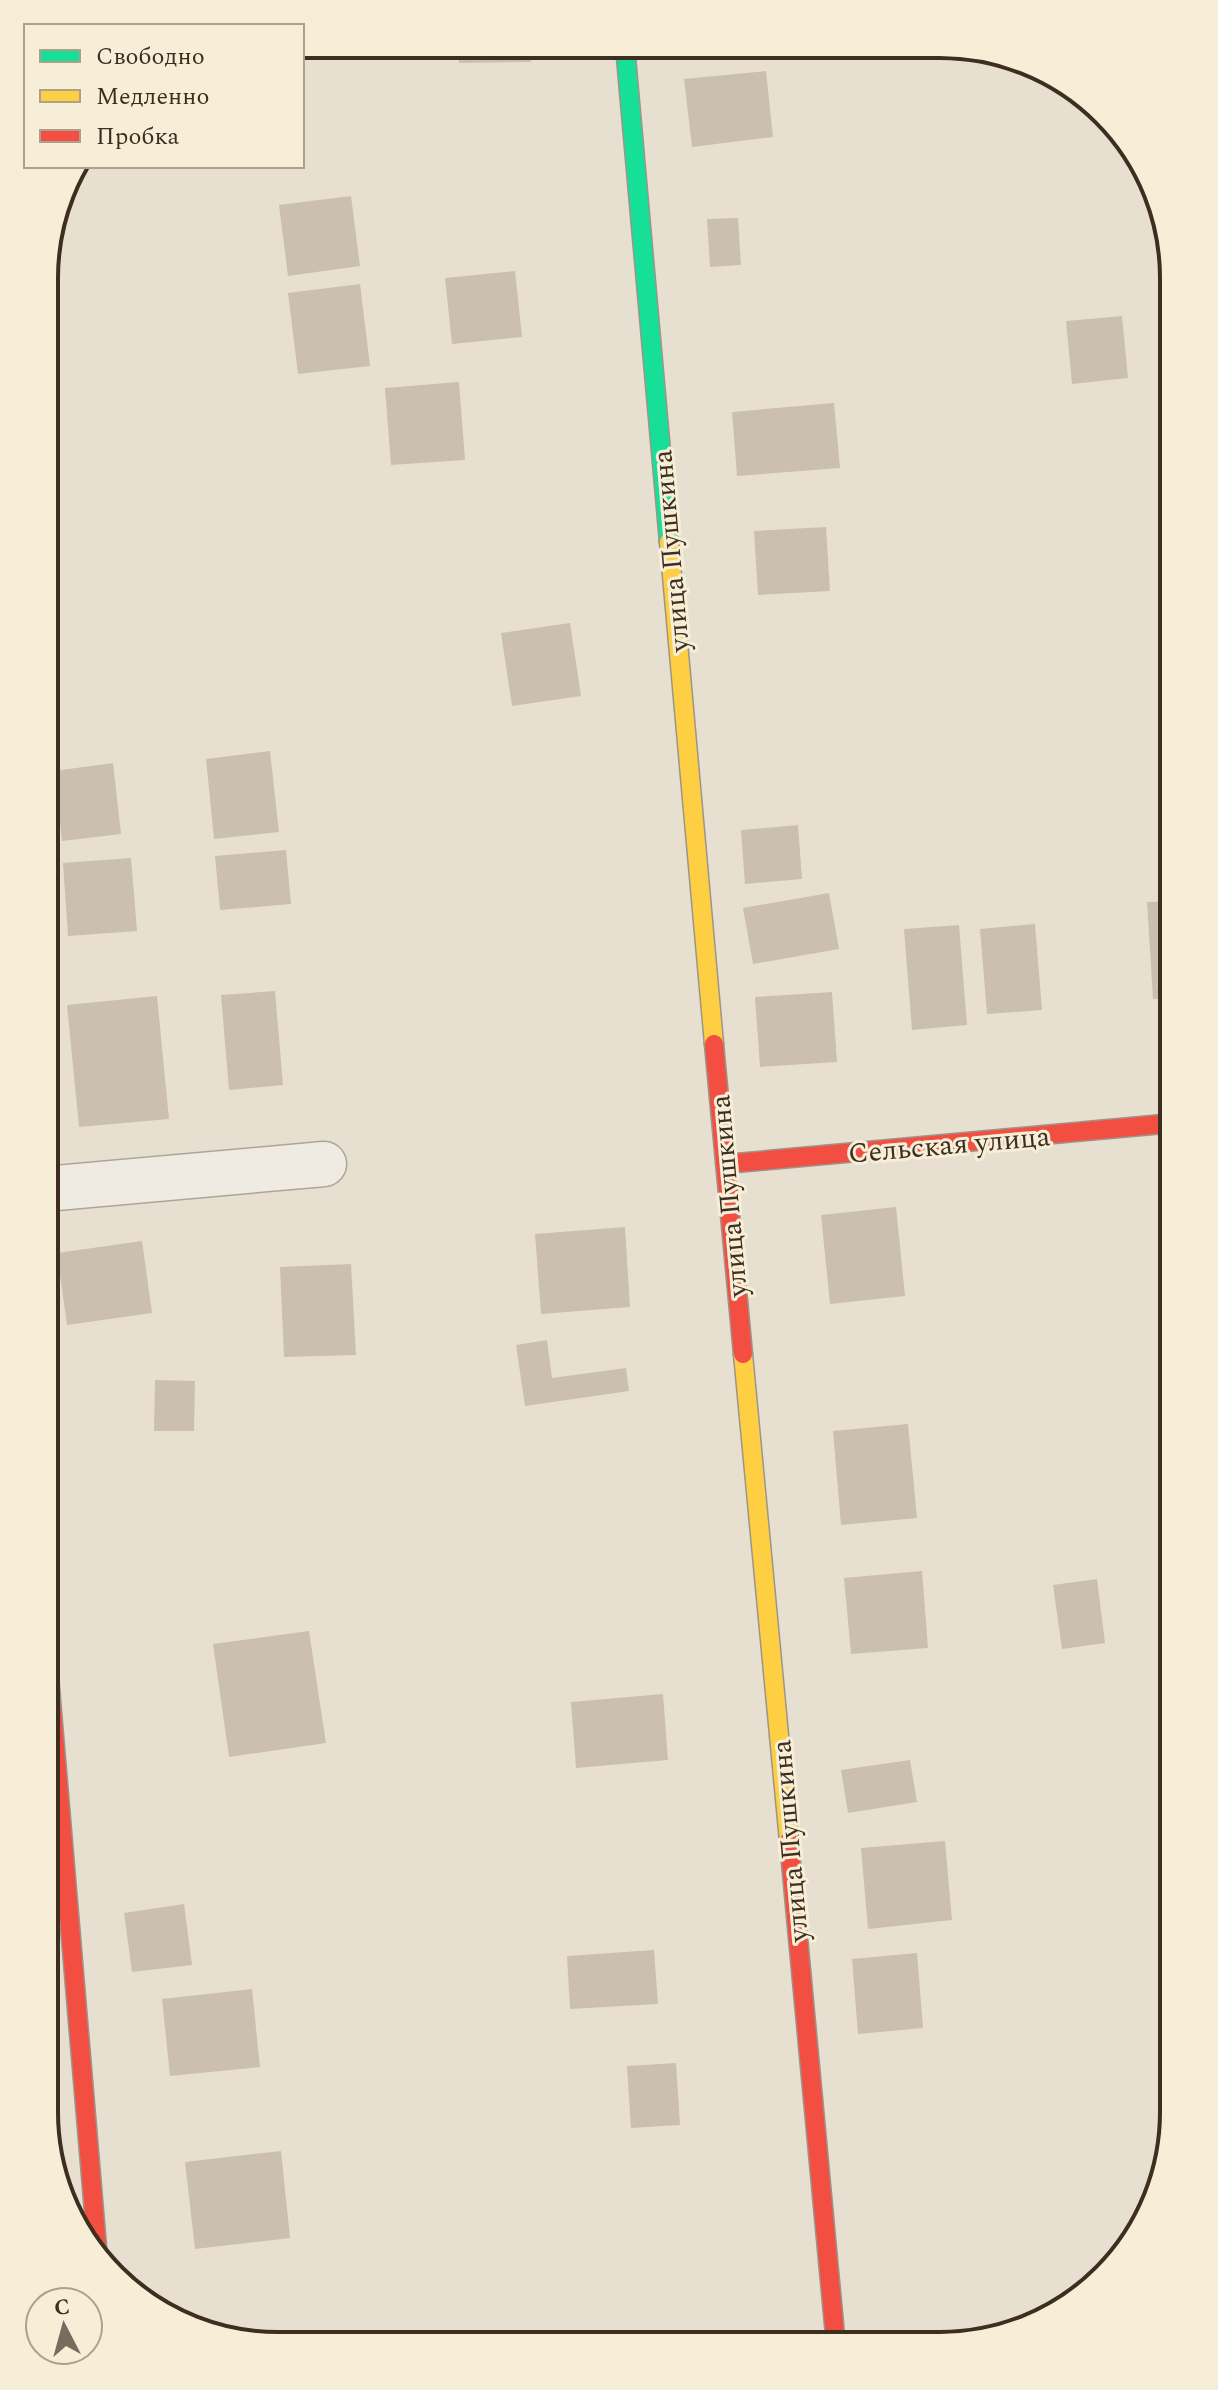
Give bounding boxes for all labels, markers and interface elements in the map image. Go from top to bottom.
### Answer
legend [24,24,304,168]
text: Свободно [96,39,205,75]
text: Медленно [96,79,209,115]
text: Пробка [96,119,180,155]
street label: улица Пушкина [641,448,702,655]
street label: улица Пушкина [699,1093,760,1300]
street label: Сельская улица [846,1115,1052,1176]
street label: улица Пушкина [760,1738,821,1945]
north arrow [24,2286,104,2366]
text: С [53,2290,72,2325]

